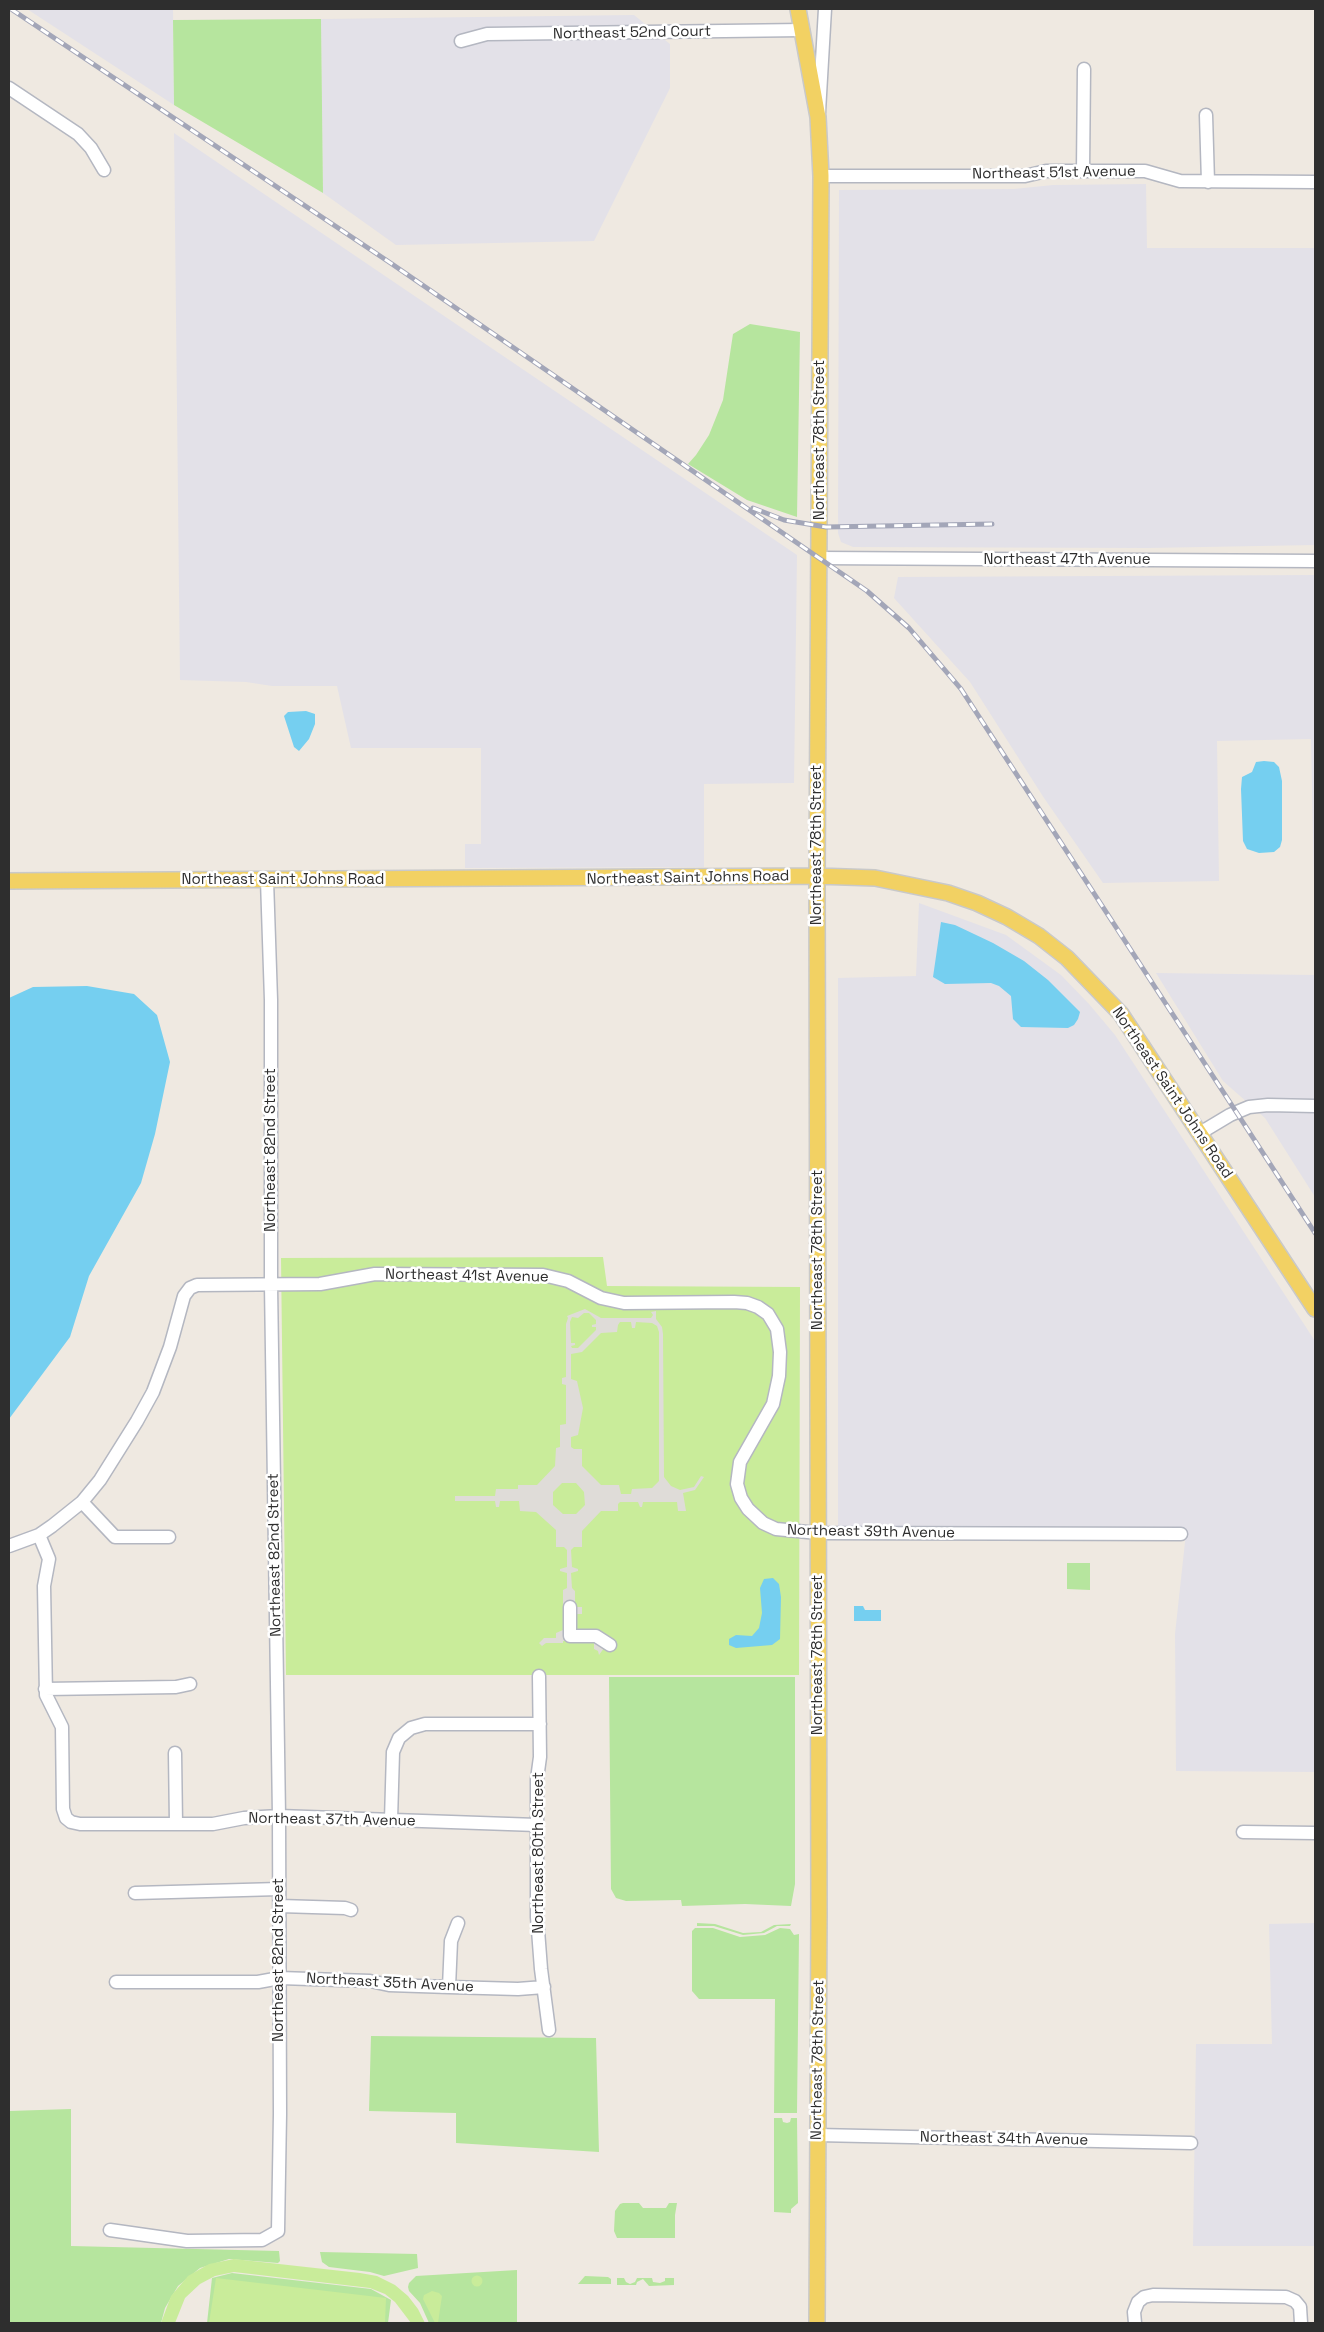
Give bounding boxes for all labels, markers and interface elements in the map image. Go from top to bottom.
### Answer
street label: Northeast 52nd Court [553,23,711,43]
street label: Northeast 51st Avenue [972,163,1136,183]
street label: Northeast 78th Street [811,360,829,520]
street label: Northeast 47th Avenue [983,551,1151,569]
street label: Northeast 78th Street [808,765,826,925]
street label: Northeast Saint Johns Road [586,867,790,889]
street label: Northeast Saint Johns Road [182,871,384,889]
street label: Northeast Saint Johns Road [1108,1004,1236,1182]
street label: Northeast 82nd Street [262,1068,280,1232]
street label: Northeast 78th Street [809,1170,827,1330]
street label: Northeast 41st Avenue [385,1266,549,1286]
street label: Northeast 82nd Street [265,1473,285,1637]
street label: Northeast 39th Avenue [787,1522,955,1542]
street label: Northeast 78th Street [809,1575,827,1735]
street label: Northeast 80th Street [530,1772,548,1934]
street label: Northeast 37th Avenue [248,1810,416,1830]
street label: Northeast 82nd Street [270,1878,288,2042]
street label: Northeast 35th Avenue [306,1970,474,1996]
street label: Northeast 78th Street [808,1980,828,2140]
street label: Northeast 34th Avenue [920,2129,1088,2149]

